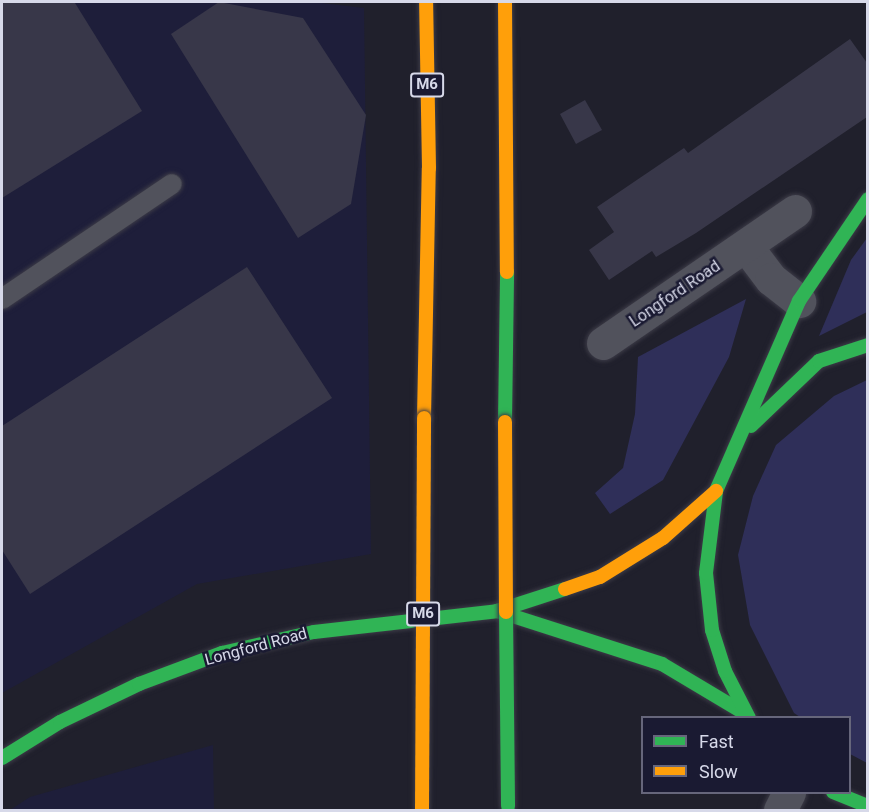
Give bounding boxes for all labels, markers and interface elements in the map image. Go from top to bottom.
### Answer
road number: M6 [409,73,445,97]
street label: Longford Road [626,257,724,331]
road number: M6 [405,602,441,626]
street label: Longford Road [203,624,309,670]
legend [641,716,851,794]
text: Fast [699,731,734,752]
text: Slow [699,761,738,782]

